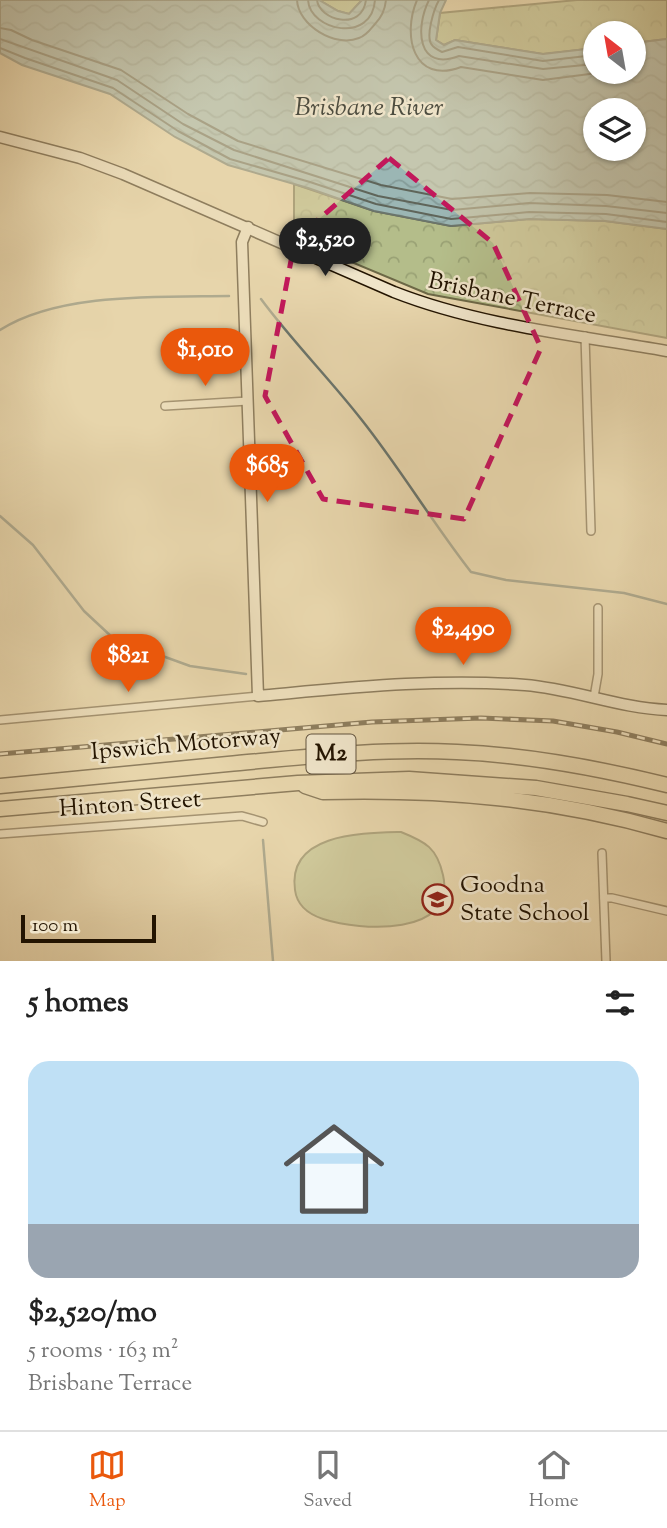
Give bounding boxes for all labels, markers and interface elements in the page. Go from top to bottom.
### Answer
north arrow [583,21,646,84]
map controls [583,21,646,161]
water label: Brisbane River [295,90,443,127]
button: layers [583,98,646,161]
pin: $2,520 [268,218,382,278]
text: $2,520 [295,224,355,257]
street label: Brisbane Terrace [425,265,599,333]
pin: $1,010 [148,328,262,388]
text: $1,010 [177,334,233,367]
pin: $685 [226,444,308,504]
text: $685 [245,450,289,483]
pin: $2,490 [406,608,520,667]
text: $2,490 [431,613,495,646]
pin: $821 [87,634,169,694]
text: $821 [107,640,149,673]
street label: Ipswich Motorway [89,720,283,770]
road number: M2 [306,734,356,774]
street label: Hinton Street [58,783,202,827]
place label: Goodna State School [460,869,590,931]
school or university icon: Goodna State School [420,883,454,917]
scale bar [21,912,156,944]
text: 100 m [32,913,78,940]
text: 5 homes [28,982,129,1025]
icon: filters [601,984,639,1022]
icon: home [271,1106,397,1232]
text: $2,520/mo [28,1292,157,1335]
text: 5 rooms · 163 m² [28,1335,178,1368]
text: Brisbane Terrace [28,1368,192,1401]
tab: Map [88,1446,126,1515]
tab: Saved [303,1446,352,1515]
tab: Home [529,1446,579,1515]

